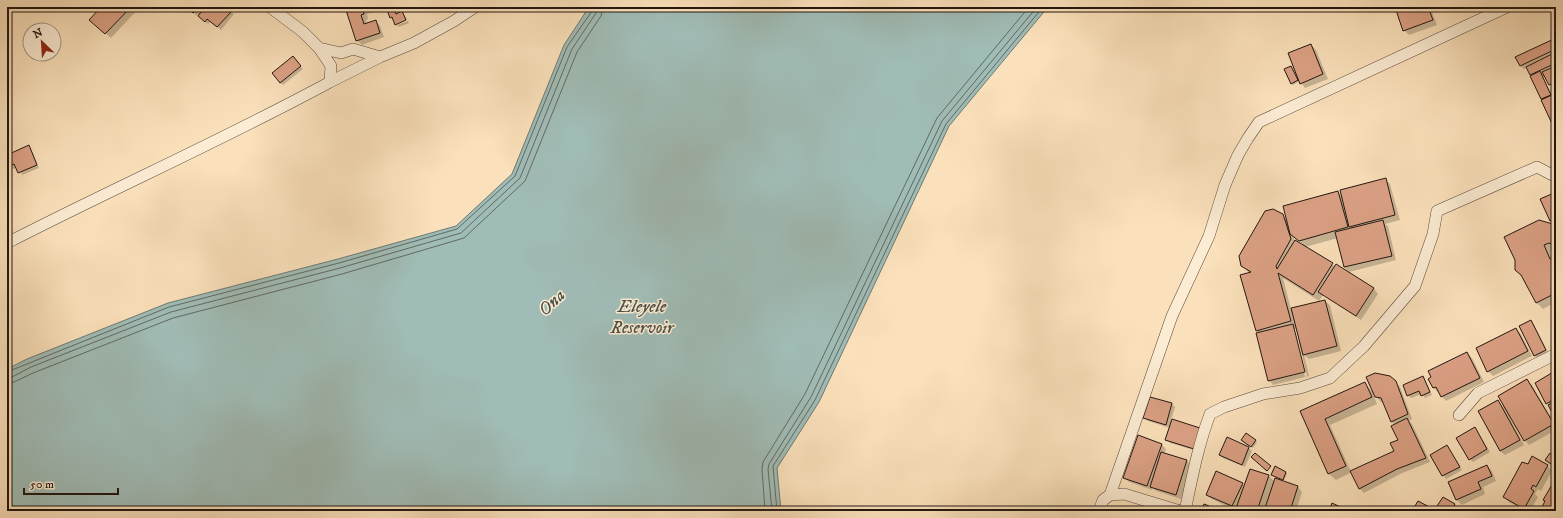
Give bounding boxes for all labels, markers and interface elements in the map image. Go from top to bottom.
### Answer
north arrow [22,22,62,62]
text: N [31,26,45,42]
water label: Ona [534,285,570,321]
water label: Eleyele Reservoir [610,296,675,339]
scale bar [24,470,118,496]
text: 50 m [30,477,54,492]

